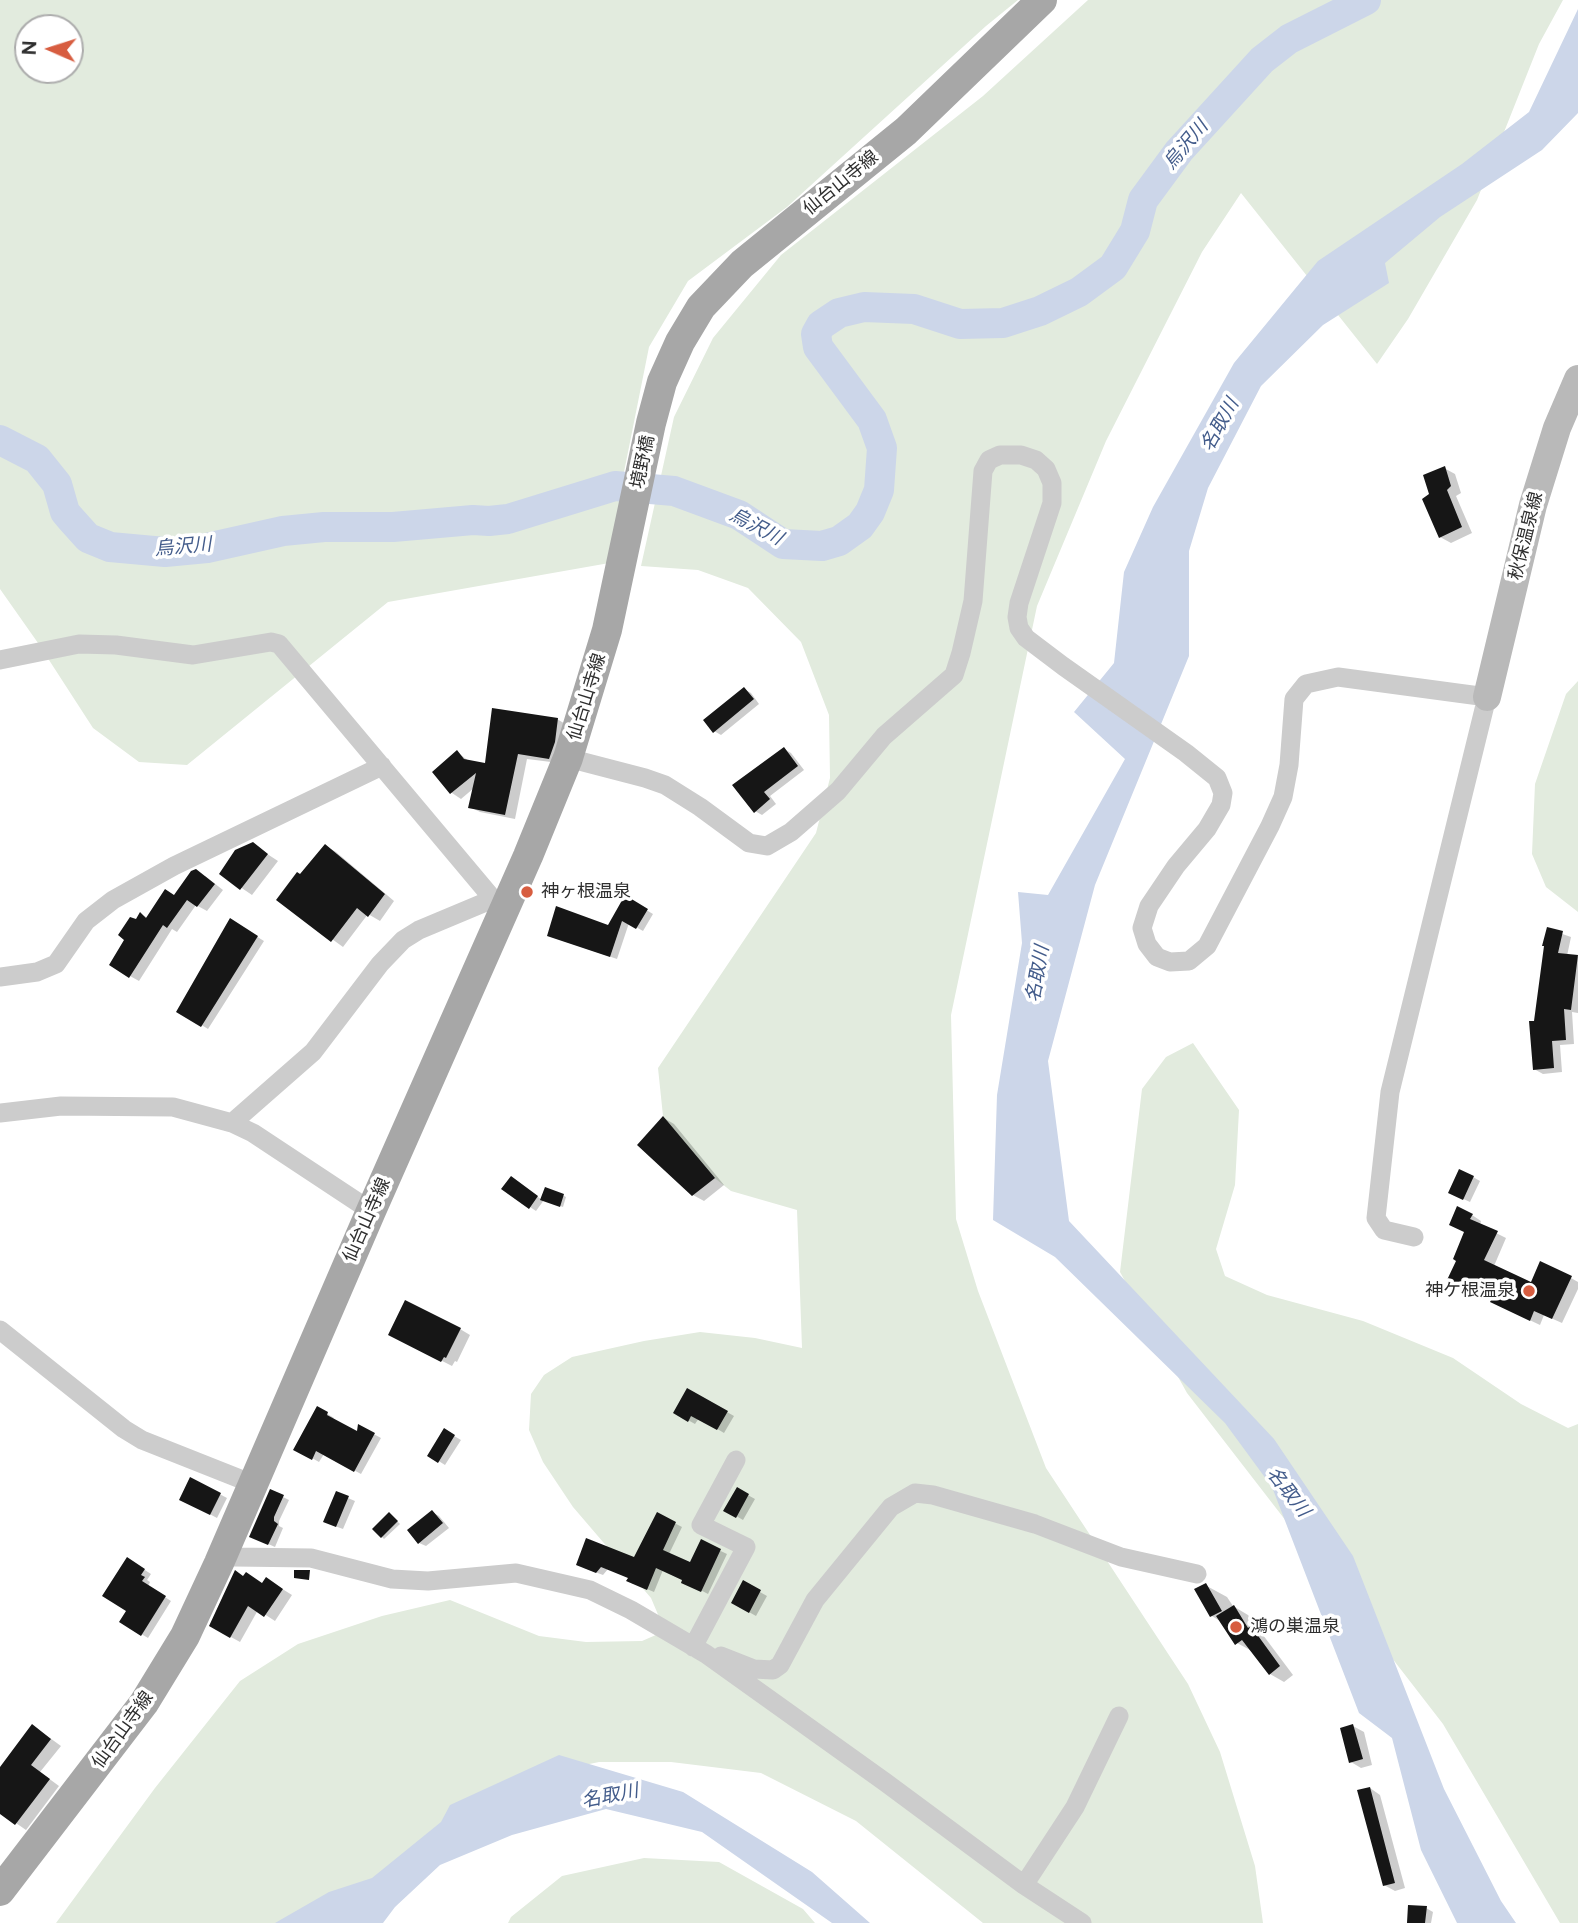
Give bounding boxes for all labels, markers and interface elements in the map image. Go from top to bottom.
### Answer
north arrow [14,14,84,84]
text: N [18,40,41,56]
water label: 烏沢川 [1159,116,1213,174]
street label: 仙台山寺線 [799,146,883,220]
water label: 名取川 [1196,395,1244,455]
street label: 境野橋 [627,433,659,491]
street label: 秋保温泉線 [1505,490,1547,582]
water label: 烏沢川 [725,504,787,550]
water label: 烏沢川 [154,533,212,561]
street label: 仙台山寺線 [564,651,610,743]
place label: 神ヶ根温泉 [541,881,631,903]
marker: 神ヶ根温泉 [519,884,535,900]
water label: 名取川 [1022,944,1054,1004]
street label: 仙台山寺線 [339,1174,395,1266]
place label: 神ケ根温泉 [1425,1280,1515,1302]
marker: 神ケ根温泉 [1521,1283,1537,1299]
water label: 名取川 [1261,1463,1315,1521]
place label: 鴻の巣温泉 [1250,1616,1340,1638]
marker: 鴻の巣温泉 [1228,1619,1244,1635]
street label: 仙台山寺線 [88,1687,158,1773]
water label: 名取川 [580,1779,640,1813]

